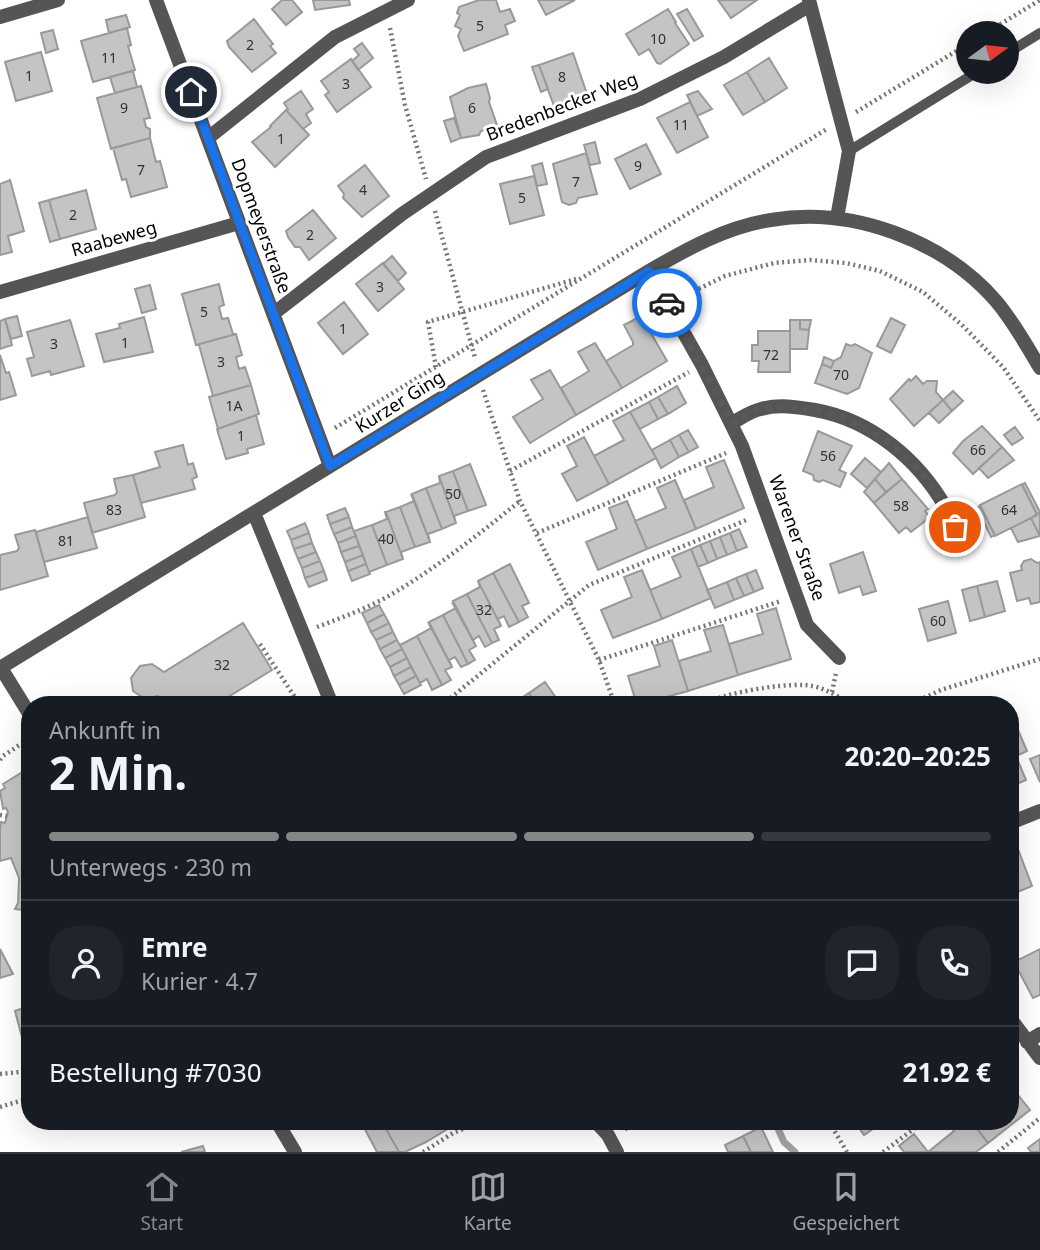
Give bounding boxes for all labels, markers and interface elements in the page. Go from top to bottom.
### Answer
house number: 5 [476,16,484,35]
north arrow [956,21,1018,84]
map controls [956,21,1019,84]
house number: 10 [650,29,666,48]
house number: 2 [246,35,254,54]
house number: 11 [101,48,117,67]
pin [161,62,221,122]
house number: 1 [25,66,33,85]
street label: Bredenbecker Weg [482,66,641,146]
house number: 8 [558,67,566,86]
icon: home [172,73,210,111]
house number: 3 [342,74,350,93]
house number: 9 [120,98,128,117]
house number: 6 [468,98,476,117]
house number: 11 [673,115,689,134]
house number: 1 [277,129,285,148]
street label: Dopmeyerstraße [226,155,298,297]
house number: 9 [634,156,642,175]
house number: 7 [137,160,145,179]
house number: 7 [572,172,580,191]
house number: 4 [359,180,367,199]
house number: 5 [518,188,526,207]
house number: 2 [69,205,77,224]
street label: Raabeweg [68,214,159,262]
house number: 2 [306,225,314,244]
courier [632,268,702,338]
house number: 3 [376,277,384,296]
icon: car [648,284,686,322]
house number: 5 [200,302,208,321]
house number: 1 [339,319,347,338]
house number: 1 [121,333,129,352]
house number: 3 [50,334,58,353]
house number: 72 [763,345,779,364]
house number: 3 [217,352,225,371]
street label: Kurzer Ging [351,364,448,438]
house number: 70 [833,365,849,384]
house number: 1A [226,396,243,415]
house number: 1 [237,426,245,445]
house number: 66 [970,440,986,459]
house number: 56 [820,446,836,465]
street label: Warener Straße [764,471,832,604]
house number: 50 [445,484,461,503]
house number: 58 [893,496,909,515]
pin [925,497,985,557]
house number: 83 [106,500,122,519]
house number: 64 [1001,500,1017,519]
icon: bag [936,508,974,546]
house number: 40 [378,529,394,548]
house number: 81 [58,531,74,550]
house number: 32 [476,600,492,619]
house number: 60 [930,611,946,630]
house number: 32 [214,655,230,674]
text: Ankunft in [49,714,161,746]
text: 20:20–20:25 [844,738,991,774]
text: 2 Min. [49,741,187,803]
text: Unterwegs · 230 m [49,851,252,883]
button: person [49,926,123,1000]
button: chat [825,926,899,1000]
button: phone [917,926,991,1000]
text: Emre [141,929,208,965]
text: Kurier · 4.7 [141,965,258,997]
text: Bestellung #7030 [49,1054,262,1090]
text: 21.92 € [903,1054,991,1090]
tab: Start [140,1168,183,1236]
tab: Karte [464,1168,512,1236]
tab: Gespeichert [792,1168,900,1236]

